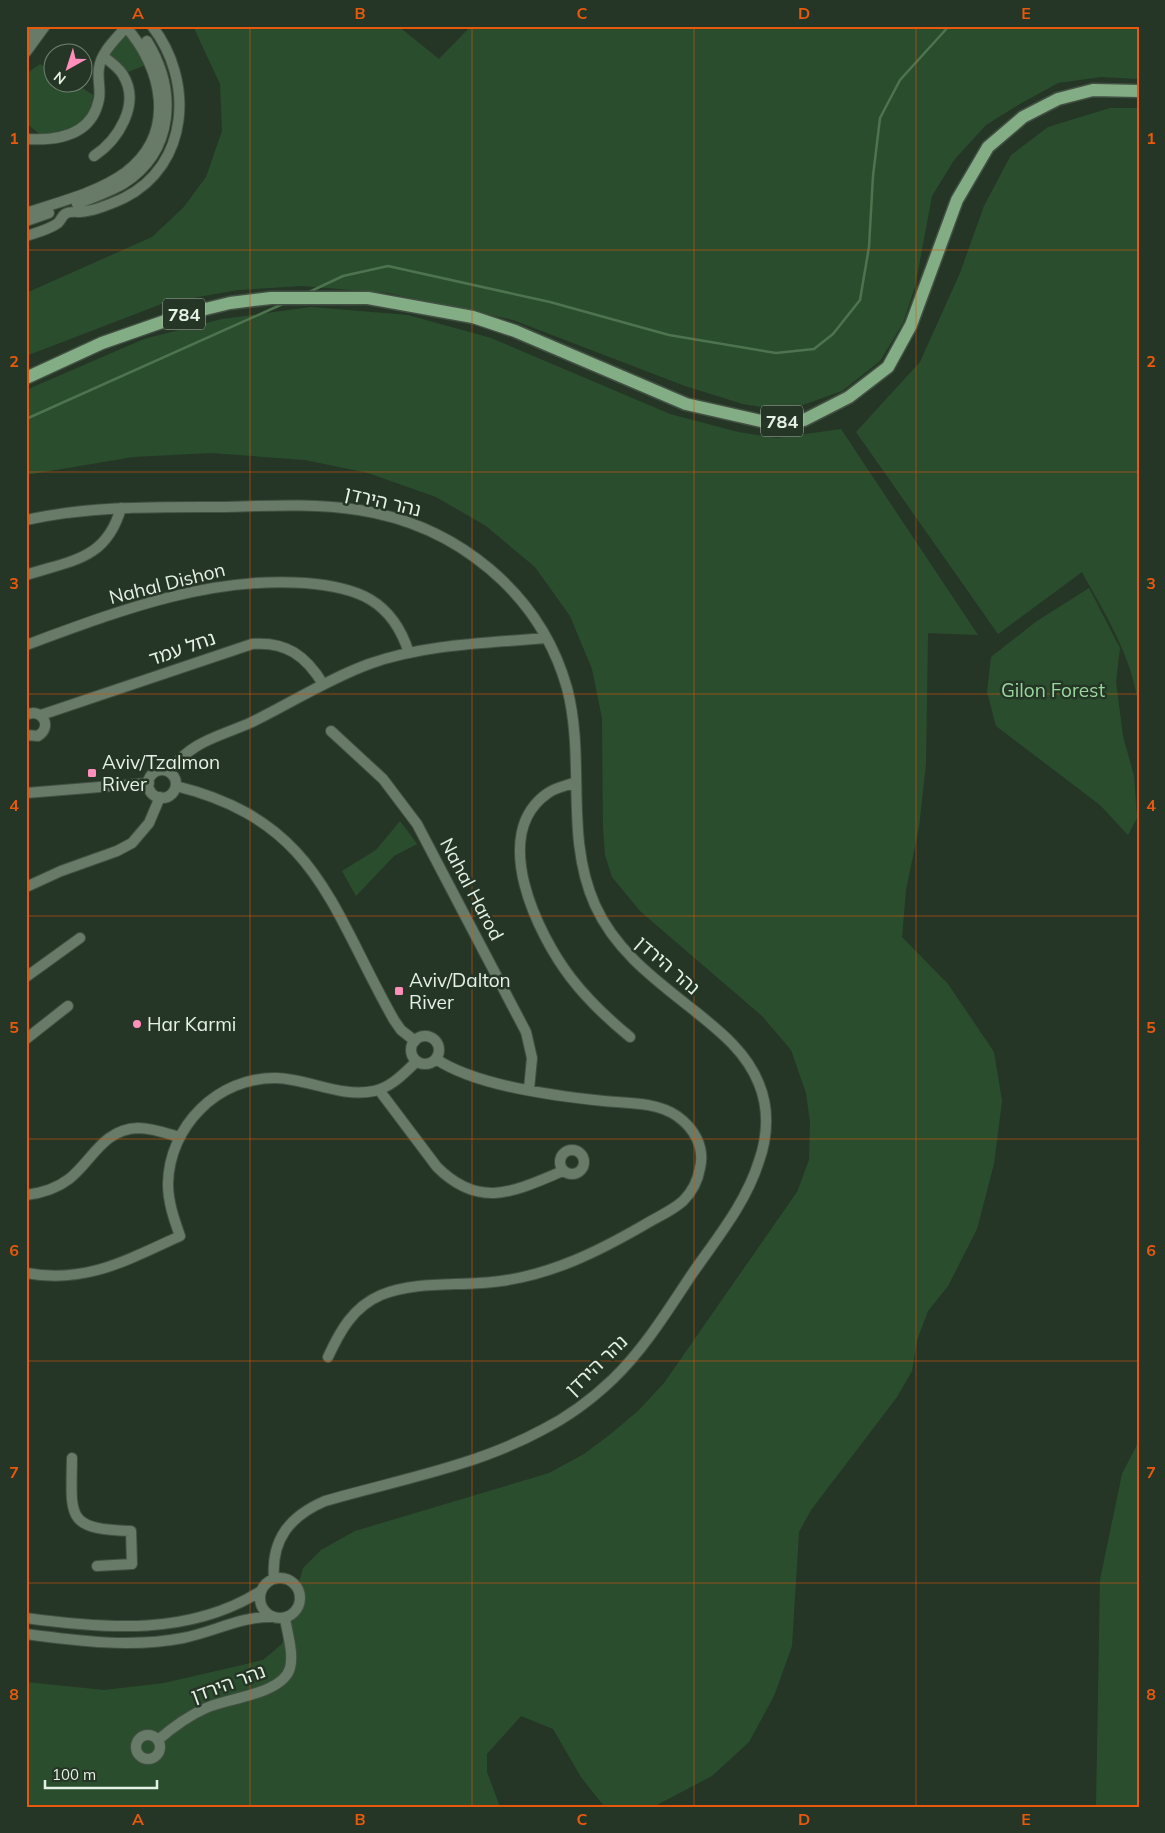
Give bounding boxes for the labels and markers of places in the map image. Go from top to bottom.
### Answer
place label: Aviv/Tzalmon River [102,750,220,796]
marker: Aviv/Tzalmon River [86,767,98,779]
place label: Aviv/Dalton River [409,968,511,1014]
marker: Aviv/Dalton River [393,985,405,997]
place label: Har Karmi [147,1012,236,1036]
marker: Har Karmi [131,1018,143,1030]

